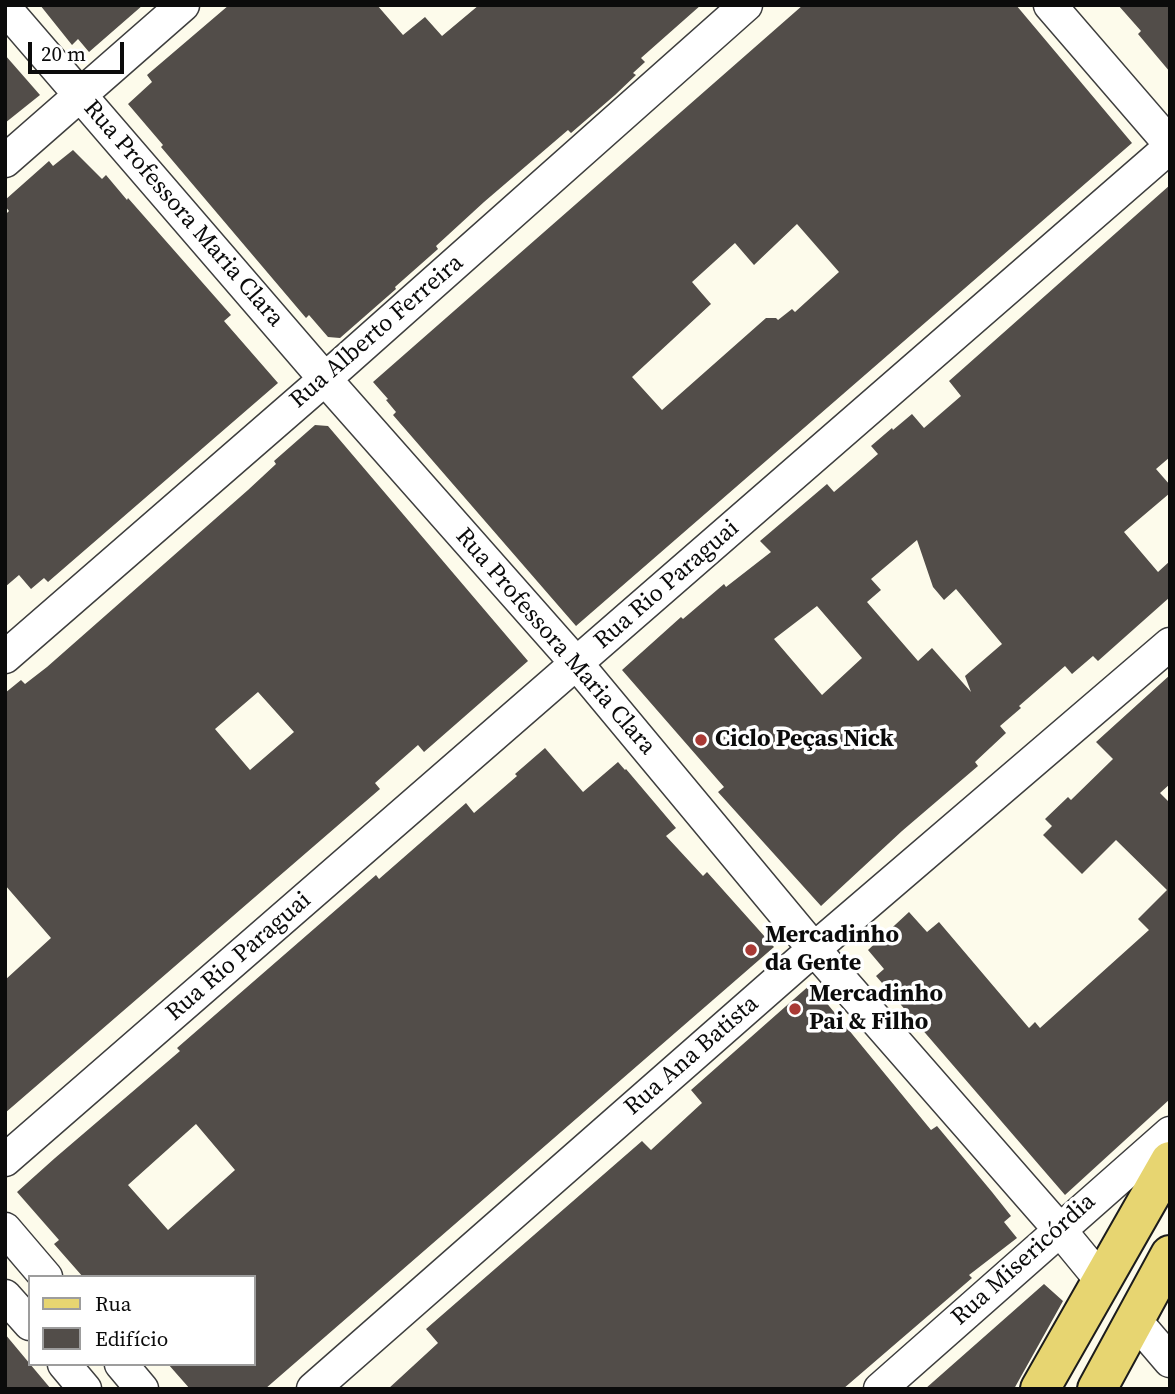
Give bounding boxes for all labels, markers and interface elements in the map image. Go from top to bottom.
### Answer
scale bar [32,28,128,72]
text: 20 m [41,39,86,68]
street label: Rua Professora Maria Clara [77,95,289,333]
street label: Rua Alberto Ferreira [284,249,470,415]
street label: Rua Rio Paraguai [589,514,745,656]
street label: Rua Professora Maria Clara [449,523,661,761]
place label: Ciclo Peças Nick [715,726,894,754]
marker: Ciclo Peças Nick [693,732,709,748]
street label: Rua Rio Paraguai [161,886,317,1028]
place label: Mercadinho da Gente [765,922,899,978]
marker: Mercadinho da Gente [743,942,759,958]
place label: Mercadinho Pai & Filho [809,981,943,1037]
street label: Rua Ana Batista [619,990,765,1122]
marker: Mercadinho Pai & Filho [787,1001,803,1017]
street label: Rua Misericórdia [946,1188,1102,1332]
legend [28,1275,256,1366]
text: Rua [95,1289,131,1318]
text: Edifício [95,1324,168,1353]

